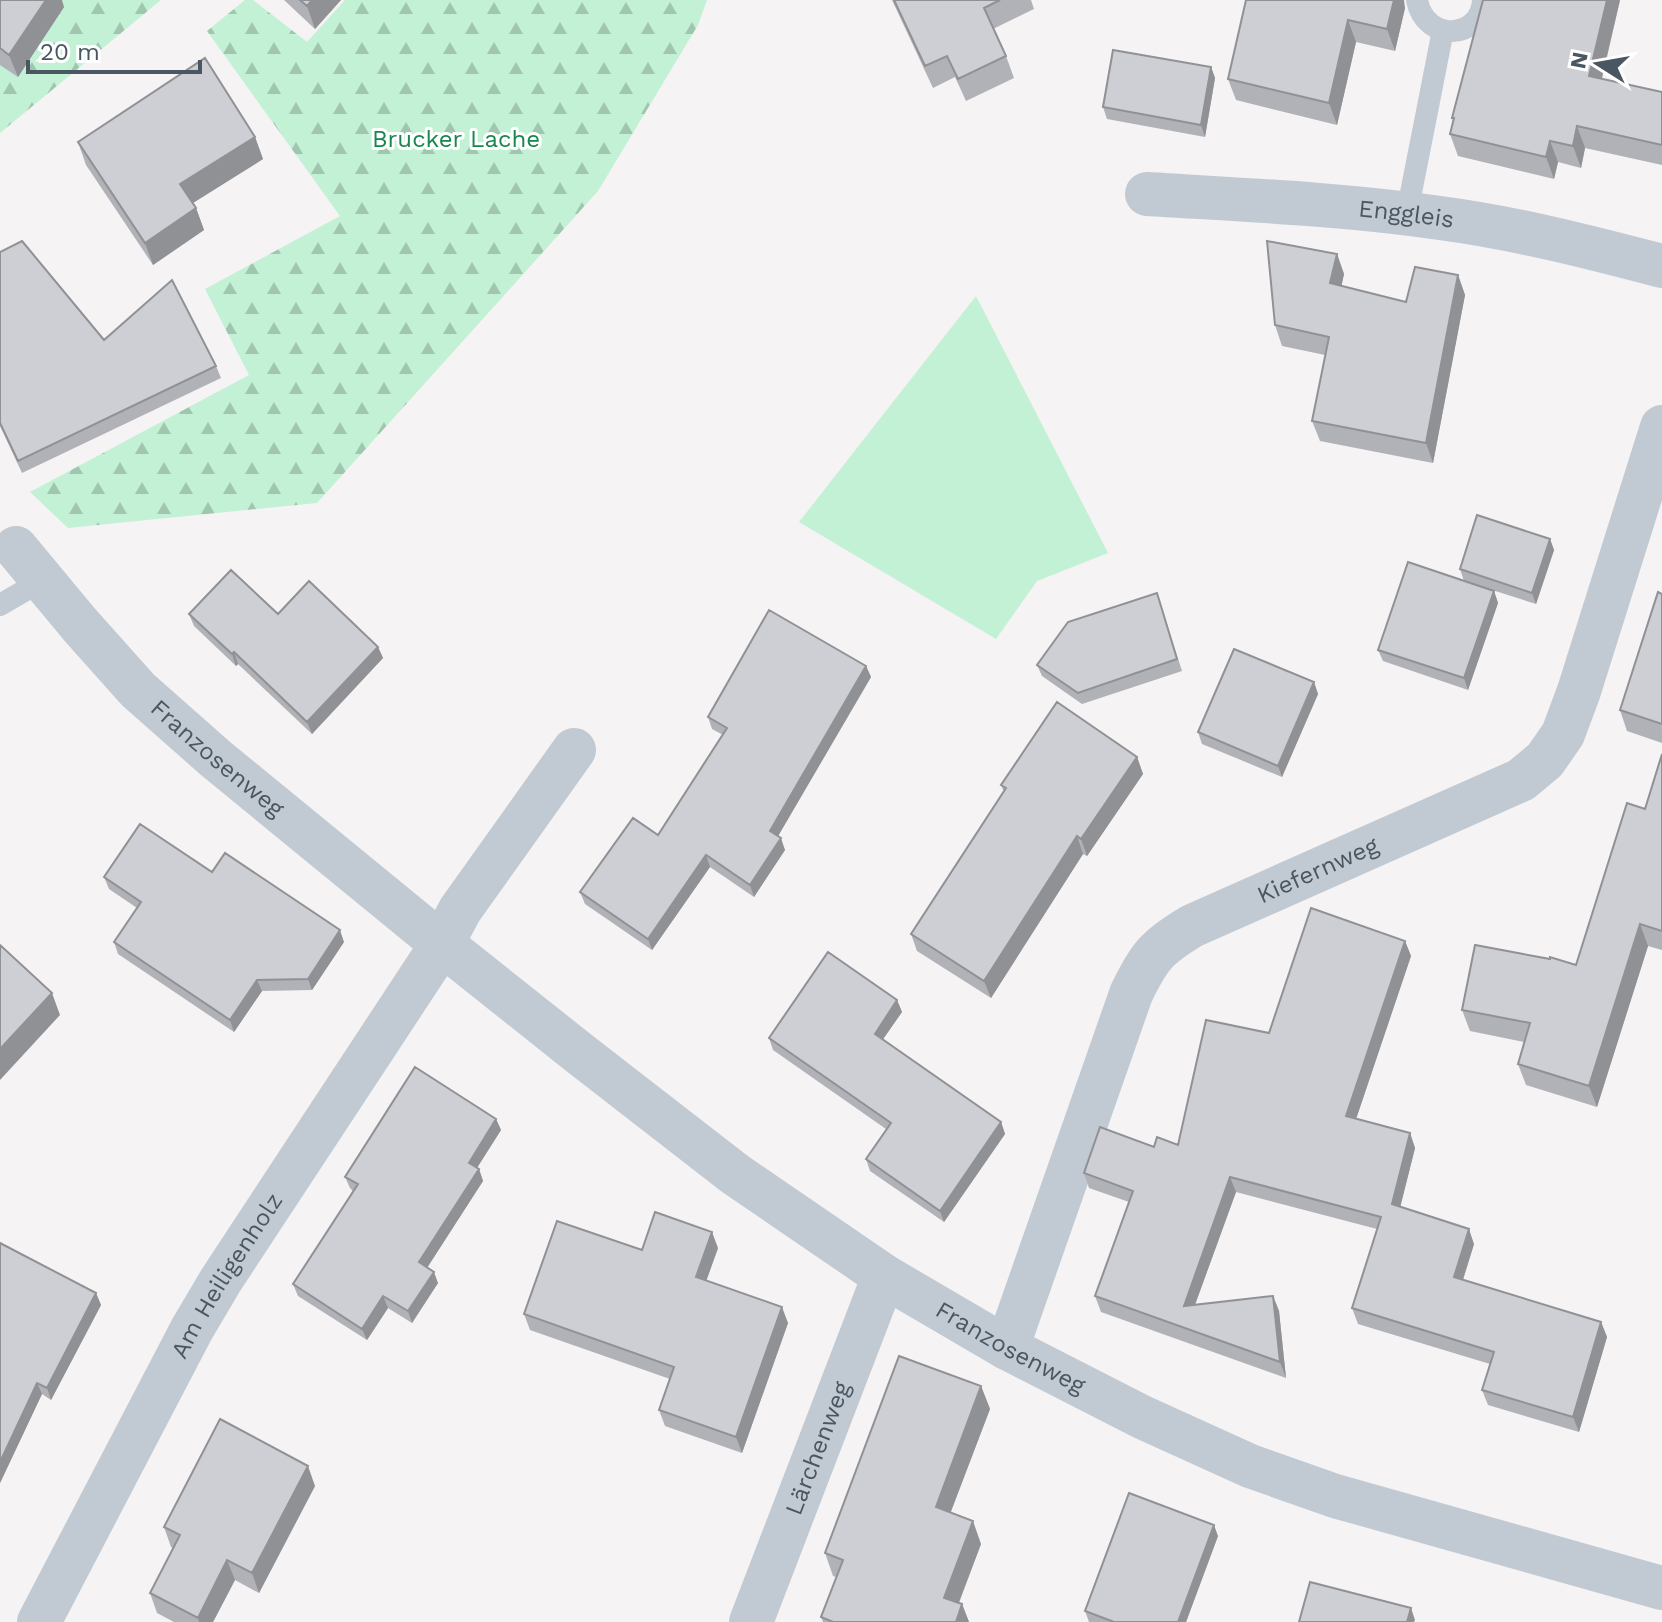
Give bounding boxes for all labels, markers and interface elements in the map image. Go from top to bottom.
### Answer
scale bar [28,24,200,74]
north arrow [1558,24,1638,104]
text: 20 m [40,38,100,66]
text: N [1565,50,1593,71]
park label: Brucker Lache [372,125,540,153]
street label: Enggleis [1357,194,1456,234]
street label: Franzosenweg [145,694,290,823]
street label: Kiefernweg [1253,831,1383,909]
street label: Am Heiligenholz [165,1188,288,1363]
street label: Franzosenweg [931,1295,1090,1400]
street label: Lärchenweg [779,1378,856,1519]

